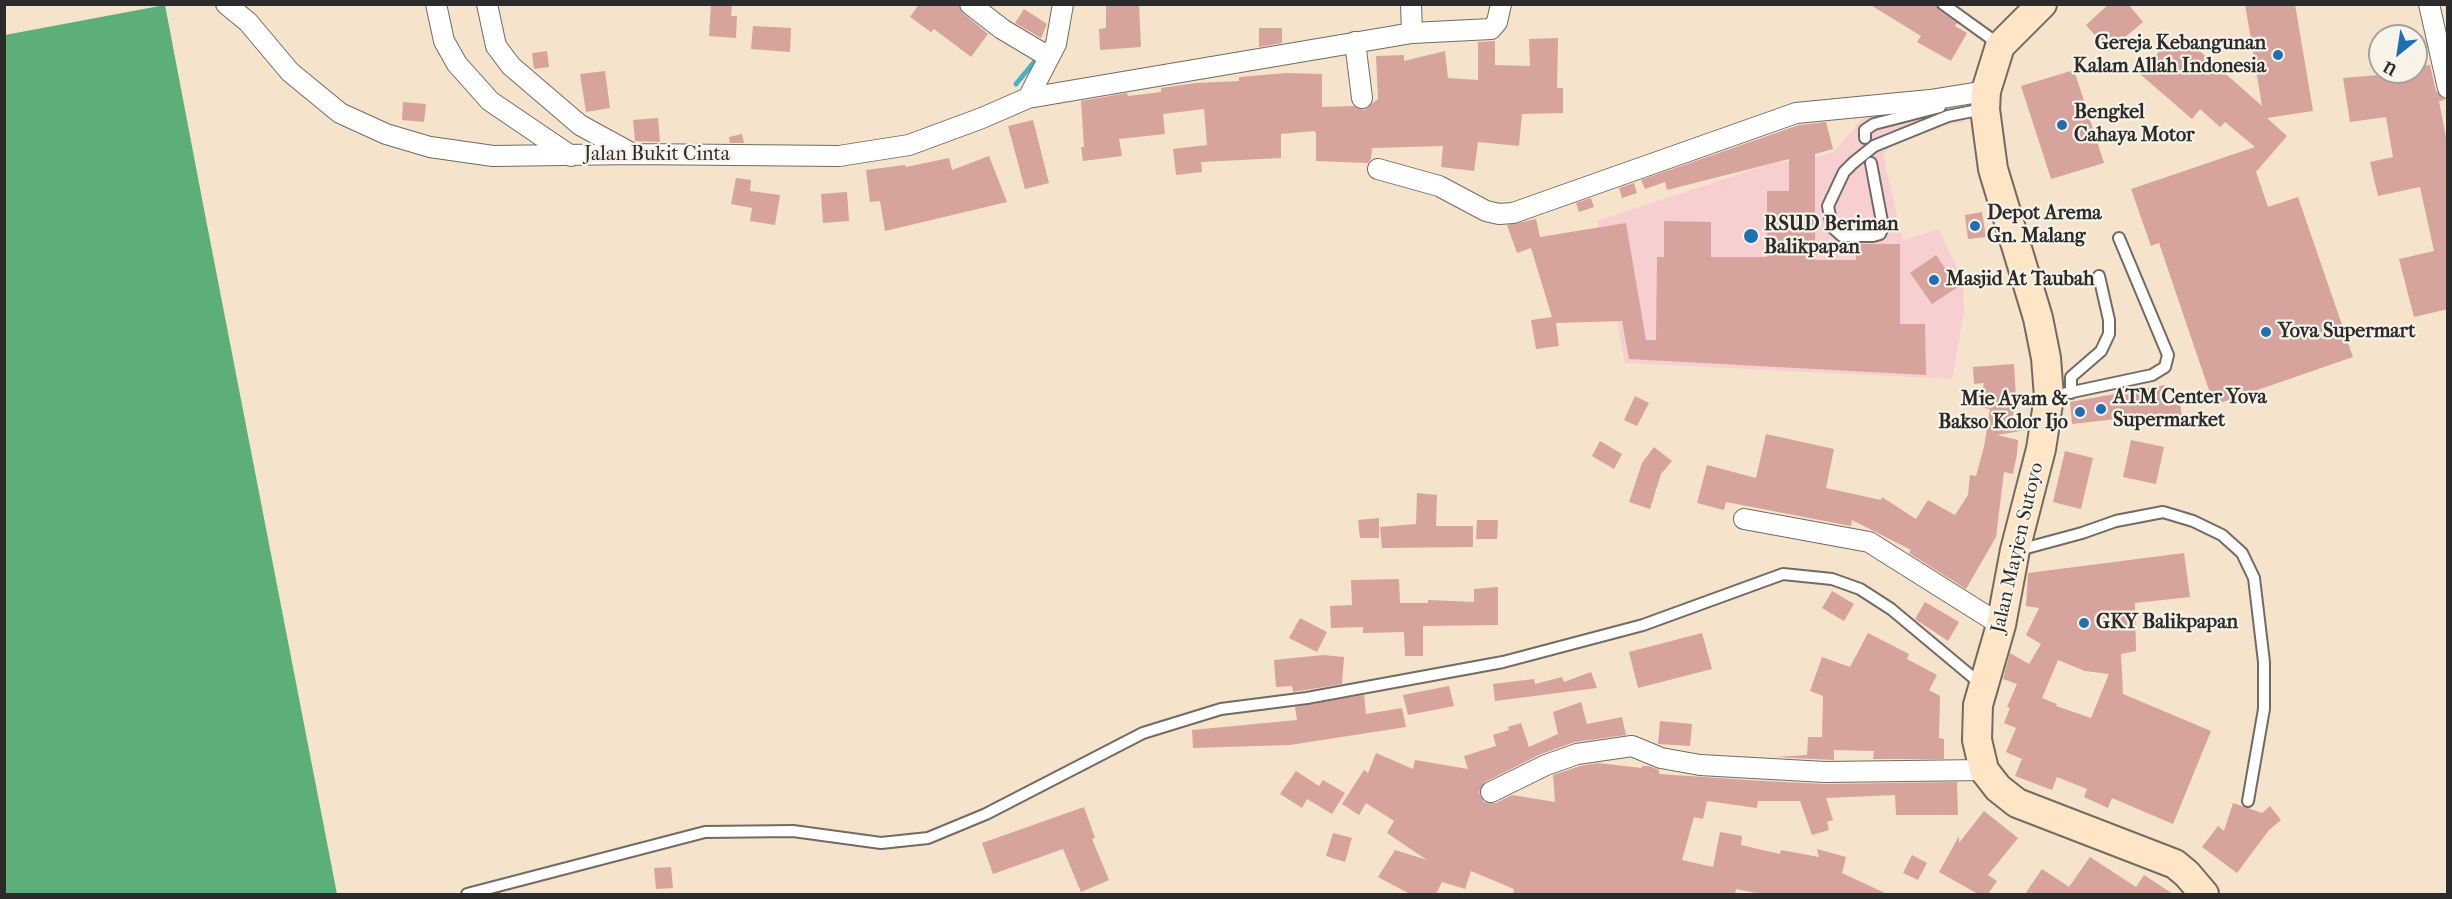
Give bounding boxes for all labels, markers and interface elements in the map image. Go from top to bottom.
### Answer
north arrow [2368,24,2428,84]
place label: Gereja Kebangunan Kalam Allah Indonesia [2073,32,2266,79]
marker: Gereja Kebangunan Kalam Allah Indonesia [2271,48,2285,62]
text: U [2380,57,2400,80]
place label: Bengkel Cahaya Motor [2074,101,2195,148]
marker: Bengkel Cahaya Motor [2055,118,2069,132]
street label: Jalan Bukit Cinta [584,143,730,167]
place label: Depot Arema Gn. Malang [1987,202,2102,249]
place label: RSUD Beriman Balikpapan [1764,213,1899,260]
marker: Depot Arema Gn. Malang [1968,219,1982,233]
marker: RSUD Beriman Balikpapan [1742,227,1760,245]
place label: Masjid At Taubah [1946,268,2094,292]
marker: Masjid At Taubah [1927,273,1941,287]
place label: Yova Supermart [2278,320,2415,344]
marker: Yova Supermart [2259,325,2273,339]
place label: ATM Center Yova Supermarket [2113,386,2267,433]
place label: Mie Ayam & Bakso Kolor Ijo [1938,388,2068,435]
marker: ATM Center Yova Supermarket [2094,402,2108,416]
marker: Mie Ayam & Bakso Kolor Ijo [2073,405,2087,419]
street label: Jalan Mayjen Sutoyo [1987,460,2049,636]
place label: GKY Balikpapan [2096,611,2238,635]
marker: GKY Balikpapan [2077,616,2091,630]

